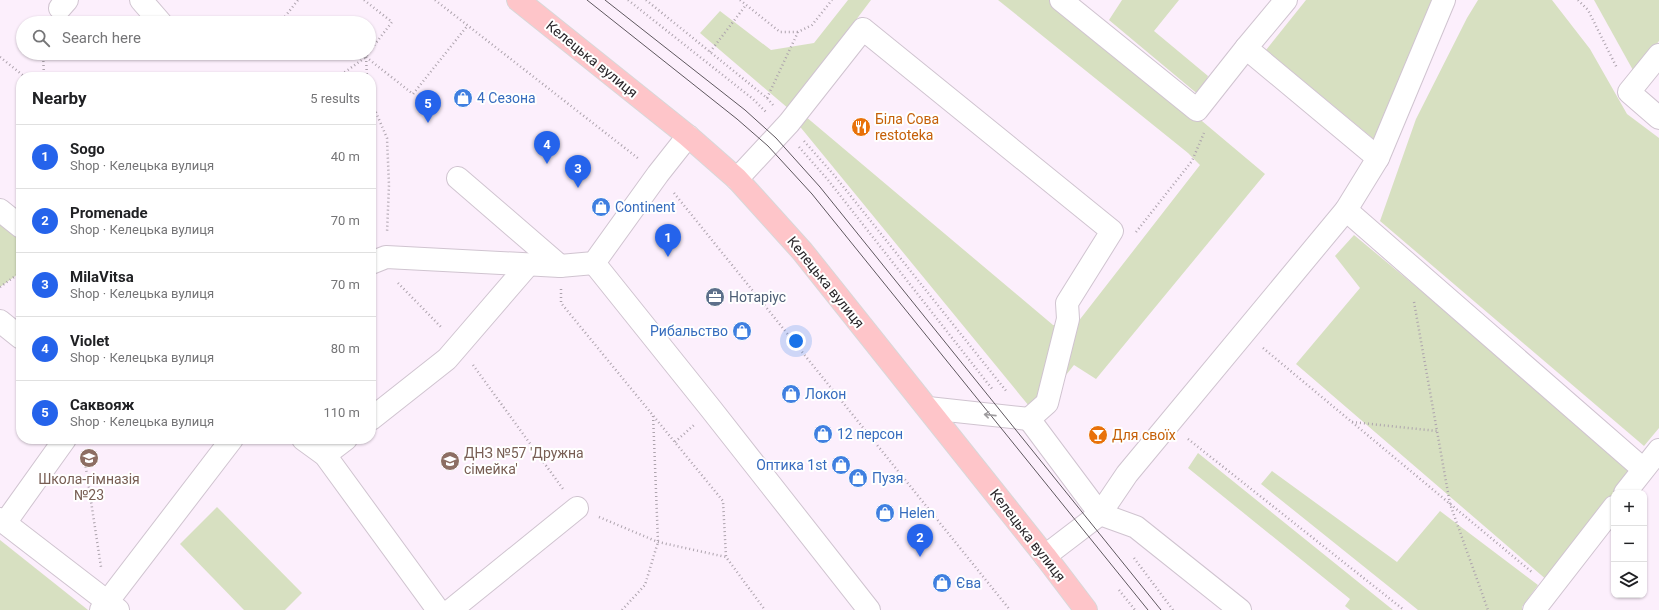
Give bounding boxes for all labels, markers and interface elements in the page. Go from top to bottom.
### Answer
search box [16,16,376,60]
street label: Келецька вулиця [543,17,641,101]
icon: search [30,27,52,49]
text: Search here [62,29,141,47]
shop icon: 4 Сезона [452,87,474,109]
text: Nearby [32,88,87,108]
pin: 5 [415,90,441,123]
place label: 4 Сезона [477,90,536,106]
text: 5 results [310,91,360,106]
place label: Біла Сова restoteka [875,111,939,143]
restaurant icon: Біла Сова restoteka [850,116,872,138]
pin: 4 [534,131,560,164]
text: Sogo [70,140,105,158]
text: 1 [41,149,49,164]
text: 40 m [331,149,360,164]
pin: 3 [565,155,591,188]
text: Shop · Келецька вулиця [70,158,214,173]
shop icon: Continent [590,196,612,218]
place label: Continent [615,199,676,215]
text: Promenade [70,204,147,222]
text: 2 [41,213,49,228]
text: 70 m [331,213,360,228]
text: Shop · Келецька вулиця [70,222,214,237]
pin: 1 [655,224,681,257]
street label: Келецька вулиця [784,233,868,331]
text: MilaVitsa [70,268,134,286]
text: 3 [41,277,49,292]
text: 70 m [331,277,360,292]
text: Shop · Келецька вулиця [70,286,214,301]
office icon: Нотаріус [704,286,726,308]
place label: Нотаріус [729,289,786,305]
shop icon: Рибальство [731,320,753,342]
place label: Рибальство [650,323,728,339]
your location [786,331,806,351]
text: Violet [70,332,109,350]
text: 4 [41,341,49,356]
text: 80 m [331,341,360,356]
text: Shop · Келецька вулиця [70,350,214,365]
shop icon: Локон [780,383,802,405]
place label: Локон [805,386,846,402]
text: Саквояж [70,396,134,414]
text: 5 [41,405,49,420]
text: 110 m [323,405,360,420]
one-way arrow [984,411,997,419]
text: Shop · Келецька вулиця [70,414,214,429]
shop icon: 12 персон [812,423,834,445]
bar icon: Для своїх [1087,424,1109,446]
place label: 12 персон [837,426,903,442]
place label: Для своїх [1112,427,1176,443]
place label: ДНЗ №57 'Дружна сімейка' [464,445,584,477]
school or university icon: Школа-гімназія №23 [78,447,100,469]
school or university icon: ДНЗ №57 'Дружна сімейка' [439,450,461,472]
shop icon: Оптика 1st [830,454,852,476]
place label: Оптика 1st [756,457,827,473]
shop icon: Пузя [847,467,869,489]
place label: Пузя [872,470,903,486]
place label: Школа-гімназія №23 [38,471,140,503]
street label: Келецька вулиця [987,486,1069,584]
map controls [1611,490,1647,598]
button: + [1611,490,1647,526]
shop icon: Helen [874,502,896,524]
place label: Helen [899,505,935,521]
pin: 2 [907,524,933,557]
button: − [1611,526,1647,562]
button: layers [1611,562,1647,598]
shop icon: Єва [931,572,953,594]
place label: Єва [956,575,981,591]

